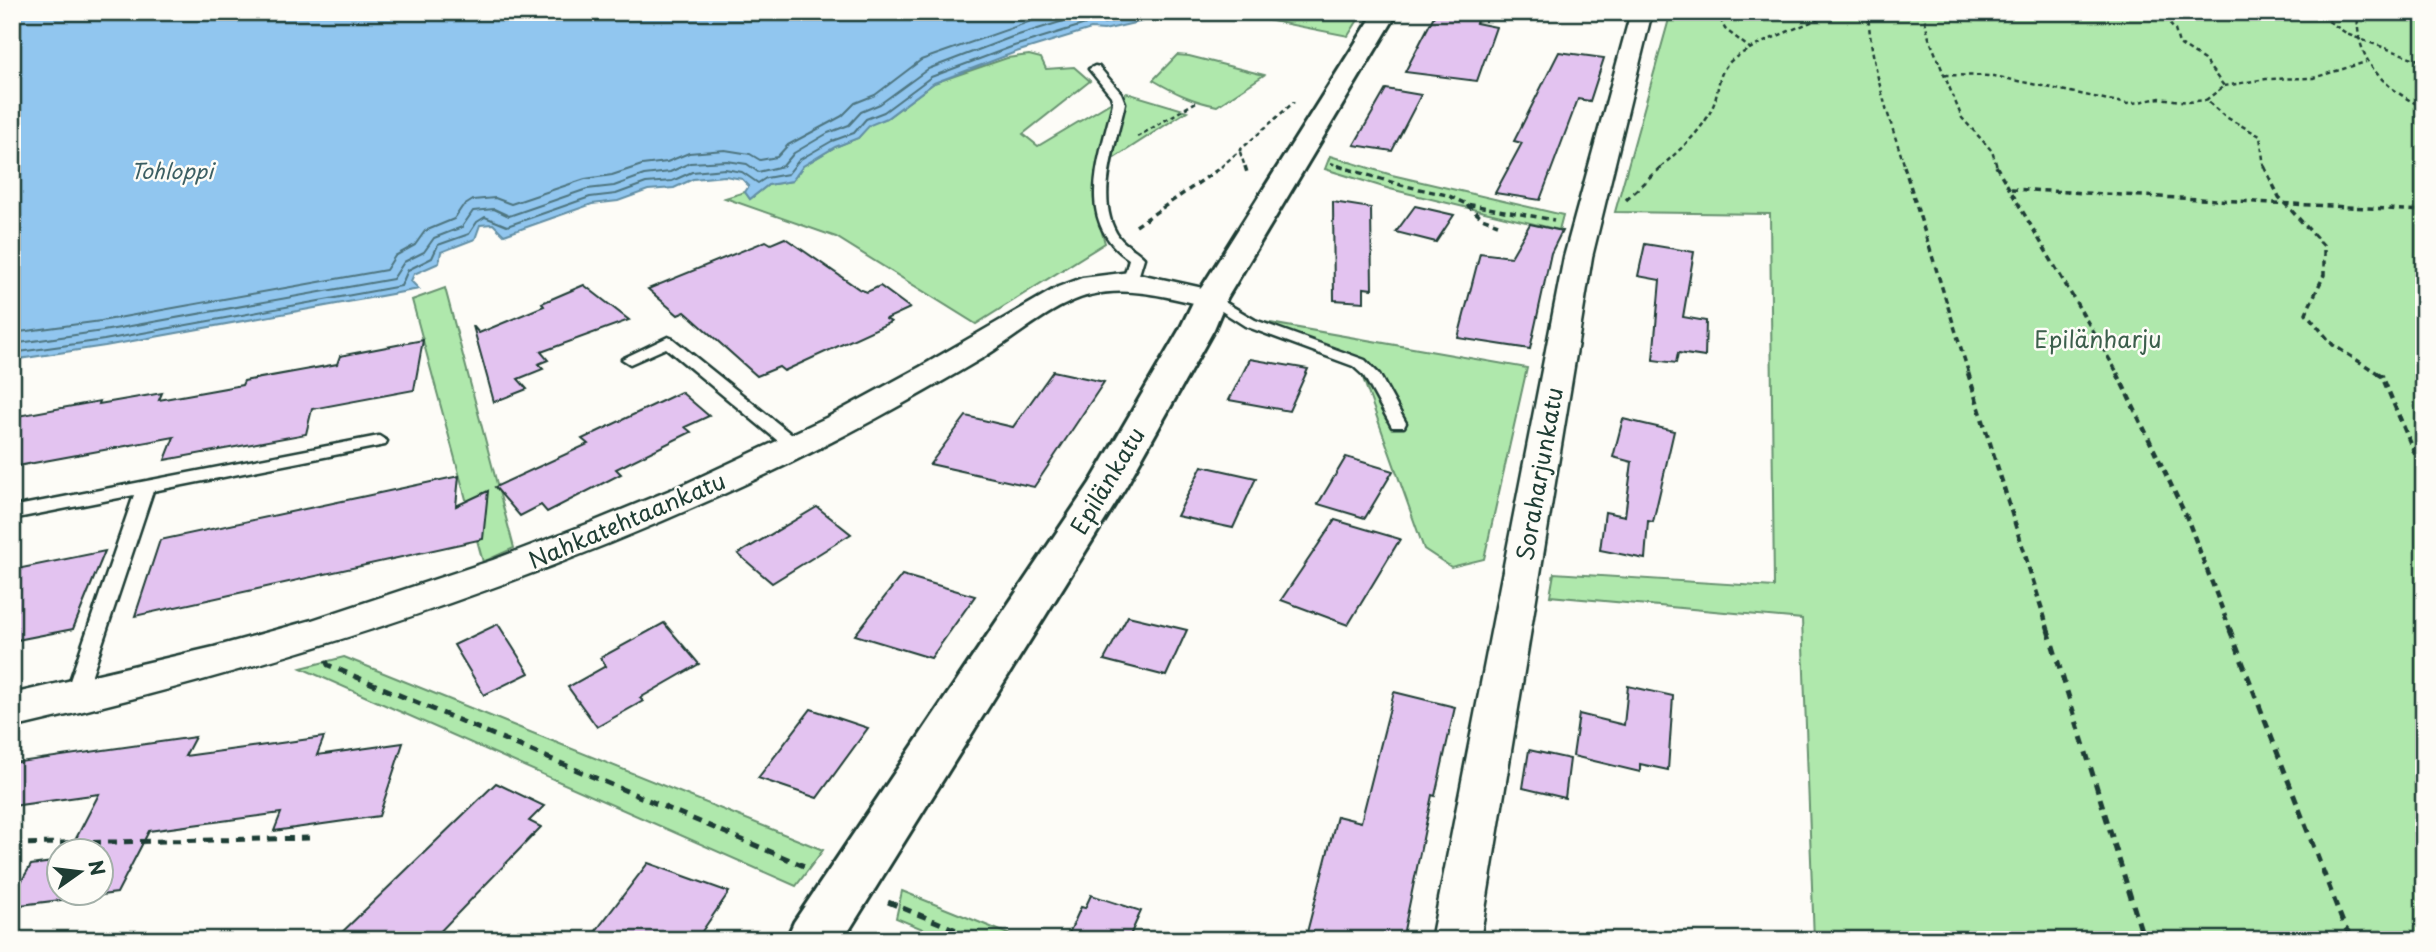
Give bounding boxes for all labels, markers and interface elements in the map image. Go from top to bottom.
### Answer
water label: Tohloppi [131,154,216,186]
park label: Epilänharju [2034,321,2162,356]
street label: Soraharjunkatu [1506,384,1571,563]
street label: Epilänkatu [1061,420,1153,541]
street label: Nahkatehtaankatu [522,462,730,577]
north arrow [46,836,116,906]
text: N [82,857,113,878]

